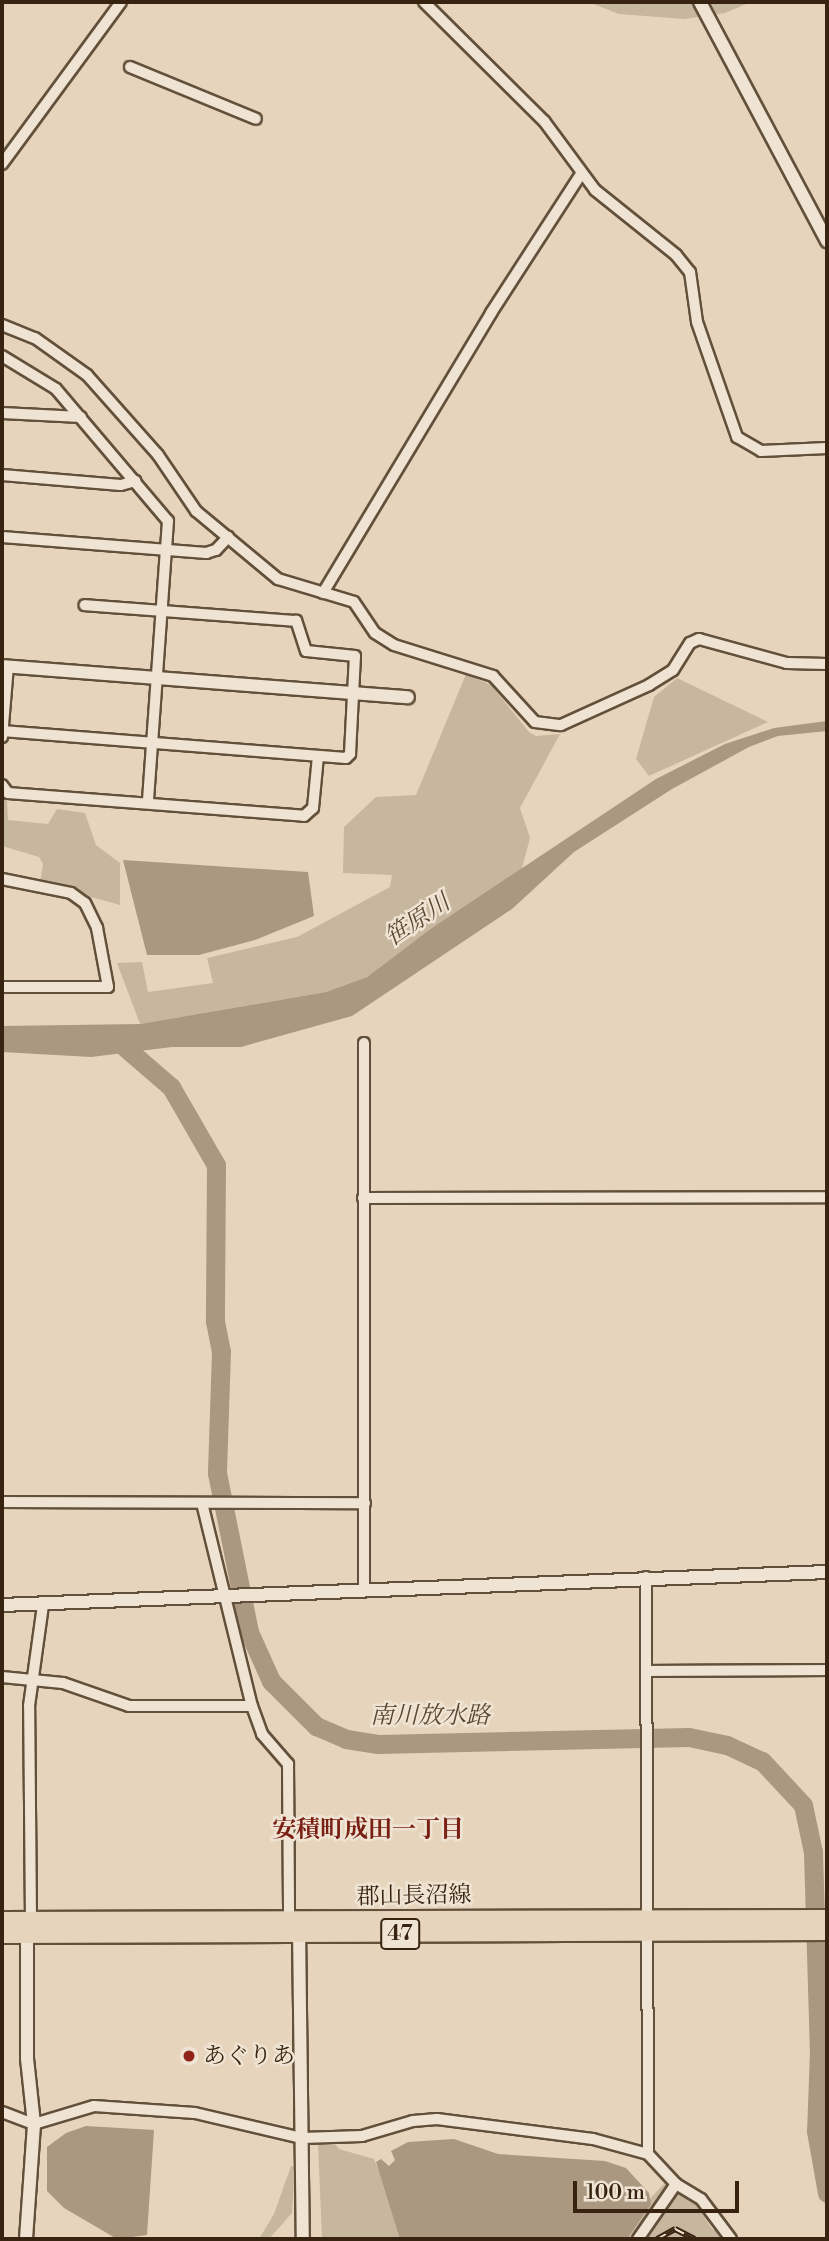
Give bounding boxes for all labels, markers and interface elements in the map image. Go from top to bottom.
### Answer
water label: 笹原川 [380,889,456,953]
water label: 南川放水路 [370,1703,490,1731]
district label: 安積町成田一丁目 [272,1817,464,1845]
street label: 郡山長沼線 [356,1881,472,1911]
road number: 47 [379,1916,421,1952]
place label: あぐりあ [203,2042,295,2070]
marker: あぐりあ [181,2048,197,2064]
scale bar [577,2168,743,2212]
text: 100 m [586,2180,645,2206]

